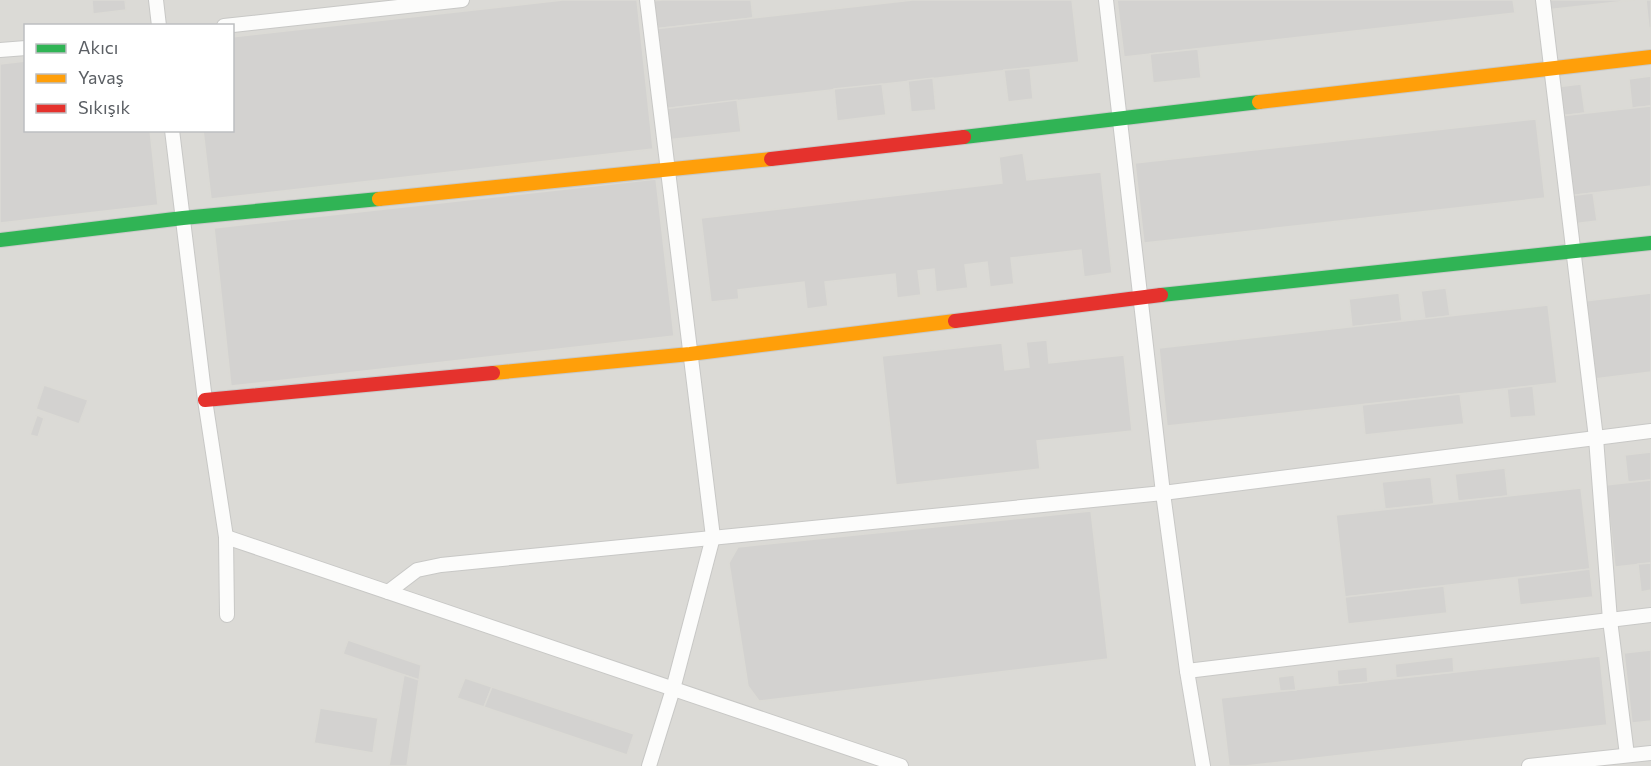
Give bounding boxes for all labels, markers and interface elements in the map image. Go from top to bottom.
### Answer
legend [24,24,234,132]
text: Akıcı [78,36,118,58]
text: Yavaş [78,66,124,88]
text: Sıkışık [78,96,130,118]

